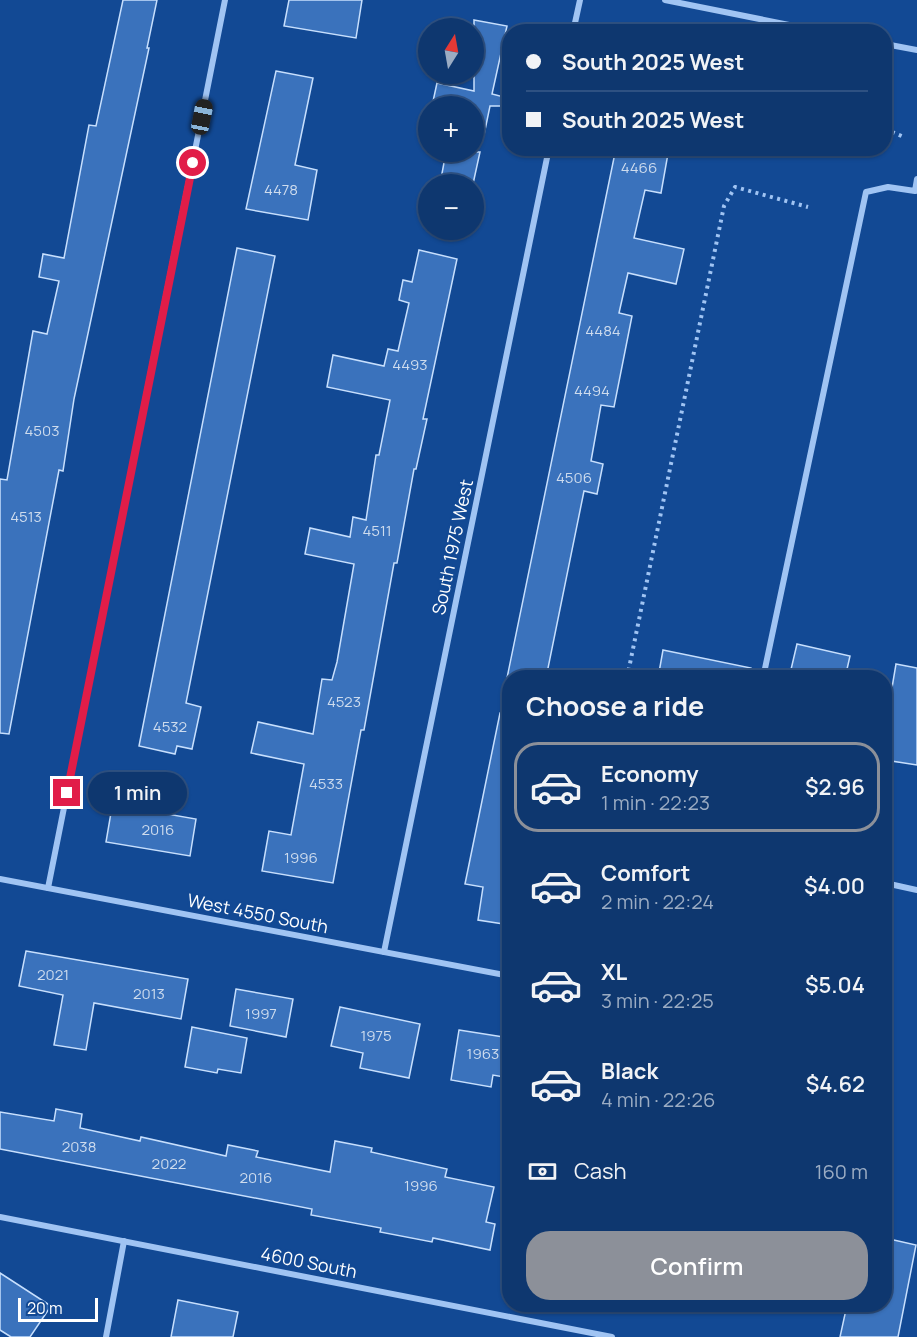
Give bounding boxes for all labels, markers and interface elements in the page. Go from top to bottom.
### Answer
north arrow [418,18,484,84]
map controls [418,18,484,240]
text: South 2025 West [562,47,744,77]
button: + [418,96,484,162]
car [190,98,214,136]
text: South 2025 West [562,105,744,135]
route start [179,149,206,176]
house number: 4466 [621,157,657,178]
button: − [418,174,484,240]
house number: 4478 [264,179,298,200]
house number: 4484 [585,320,621,341]
house number: 4493 [392,354,428,375]
house number: 4494 [574,380,610,401]
house number: 4503 [25,420,59,441]
house number: 4506 [556,467,592,488]
street label: South 1975 West [426,477,478,617]
house number: 4513 [10,506,42,527]
house number: 4511 [362,520,392,541]
text: Choose a ride [526,687,704,724]
house number: 4523 [327,691,361,712]
house number: 4532 [153,716,187,737]
text: Economy [601,759,699,789]
icon: car [529,760,583,814]
callout: 1 min [88,772,187,814]
text: $2.96 [805,772,865,802]
house number: 4533 [309,773,343,794]
route end [53,779,80,806]
text: 1 min [114,779,161,806]
text: 1 min · 22:23 [601,789,710,816]
house number: 2016 [142,819,174,840]
house number: 1996 [284,847,318,868]
text: Comfort [601,858,690,888]
icon: car [529,859,583,913]
text: $4.00 [804,871,865,901]
street label: West 4550 South [186,888,330,938]
text: 2 min · 22:24 [601,888,714,915]
text: XL [601,957,627,987]
icon: car [529,958,583,1012]
house number: 2021 [37,964,69,985]
text: $5.04 [805,970,865,1000]
house number: 2013 [133,983,165,1004]
text: 3 min · 22:25 [601,987,714,1014]
house number: 1997 [245,1003,277,1024]
house number: 1975 [360,1025,392,1046]
house number: 1963 [467,1043,499,1064]
text: Black [601,1056,658,1086]
icon: car [529,1057,583,1111]
text: $4.62 [806,1069,865,1099]
text: 4 min · 22:26 [601,1086,715,1113]
house number: 2038 [62,1136,96,1157]
house number: 2022 [152,1153,186,1174]
icon: cash [526,1155,559,1188]
text: Cash [574,1156,627,1186]
text: 160 m [815,1158,868,1185]
house number: 2016 [240,1167,272,1188]
house number: 1996 [404,1175,438,1196]
button: Confirm [526,1231,868,1300]
street label: 4600 South [259,1241,359,1283]
scale bar [18,1295,98,1322]
text: 20 m [27,1297,63,1319]

